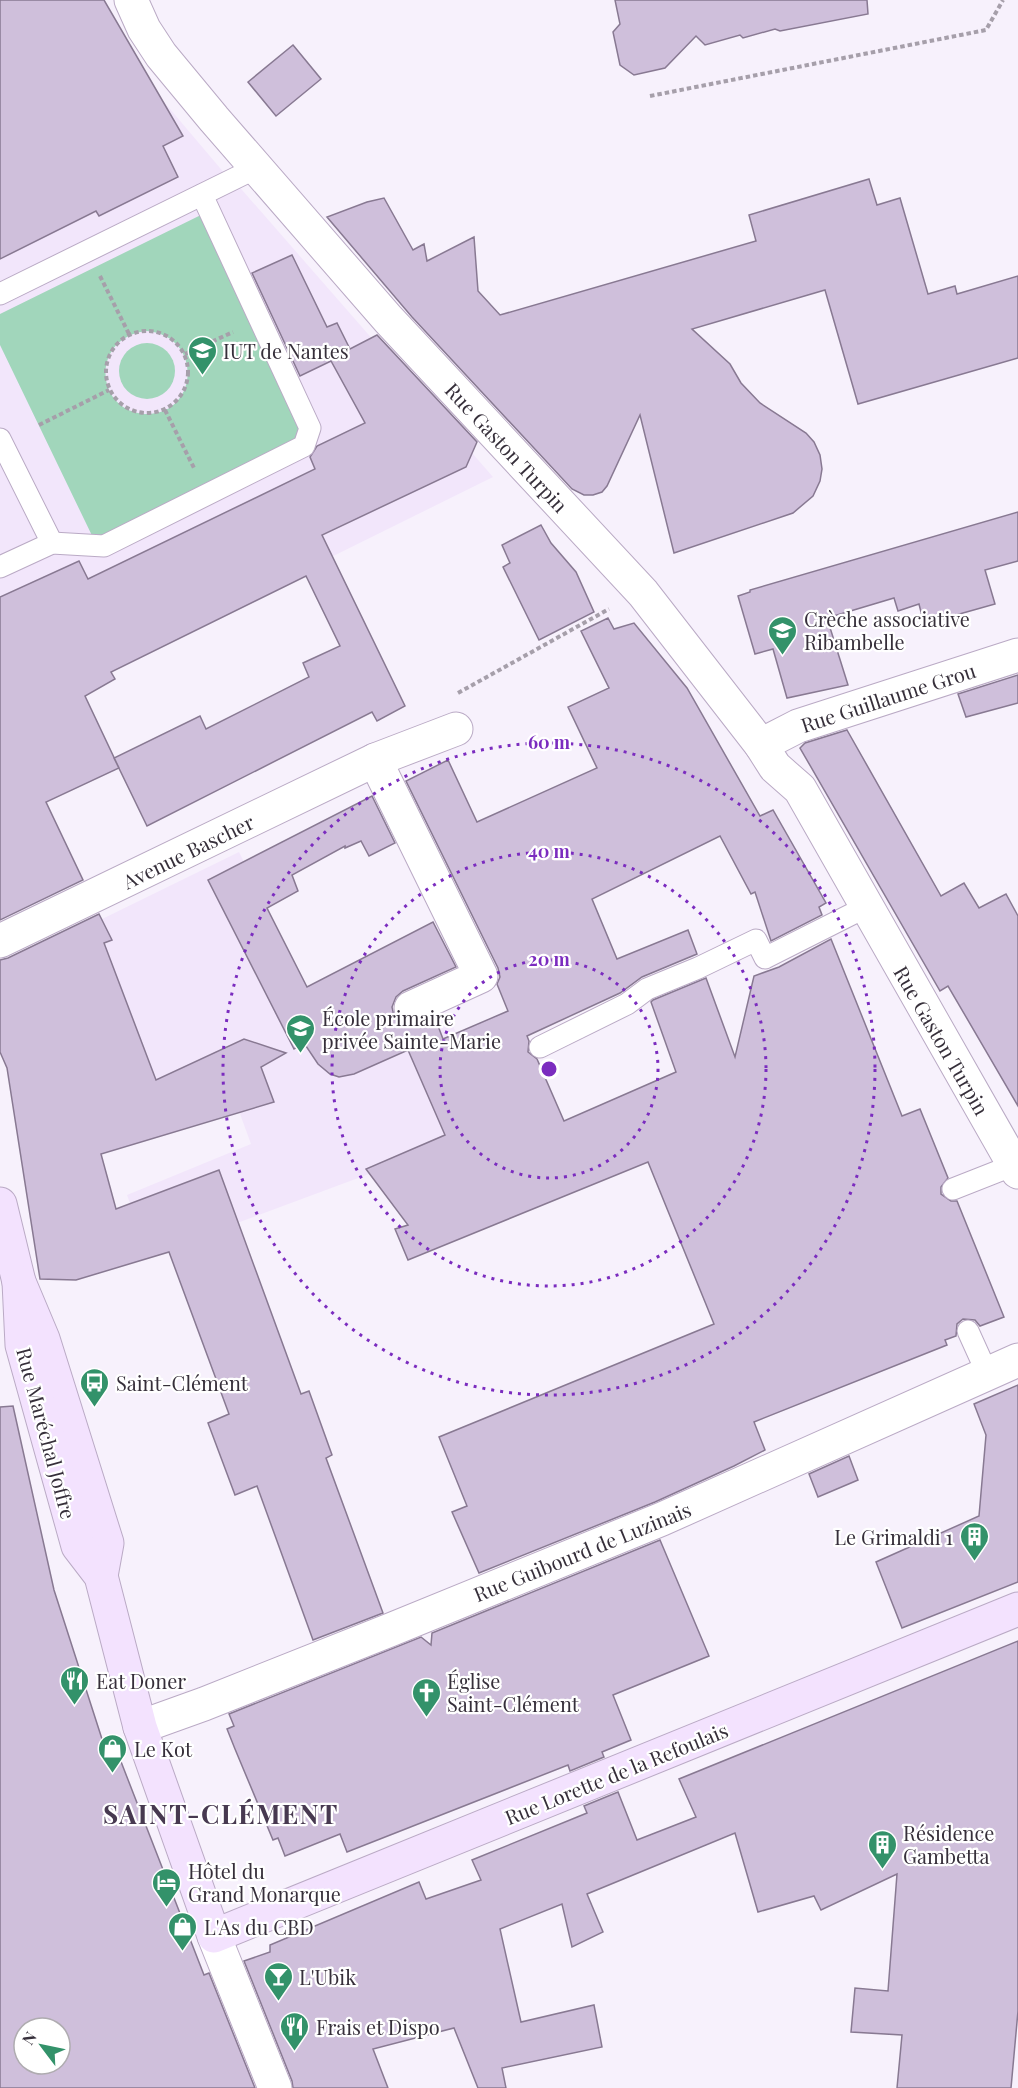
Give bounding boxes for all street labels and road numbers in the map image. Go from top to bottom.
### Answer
street label: Rue Gaston Turpin [440,376,574,518]
street label: Rue Guillaume Grou [797,656,979,738]
street label: Avenue Bascher [117,808,258,895]
street label: Rue Gaston Turpin [888,961,996,1120]
street label: Rue Maréchal Joffre [11,1344,83,1522]
street label: Rue Guibourd de Luzinais [469,1495,695,1607]
street label: Rue Lorette de la Refoulais [500,1716,732,1830]

